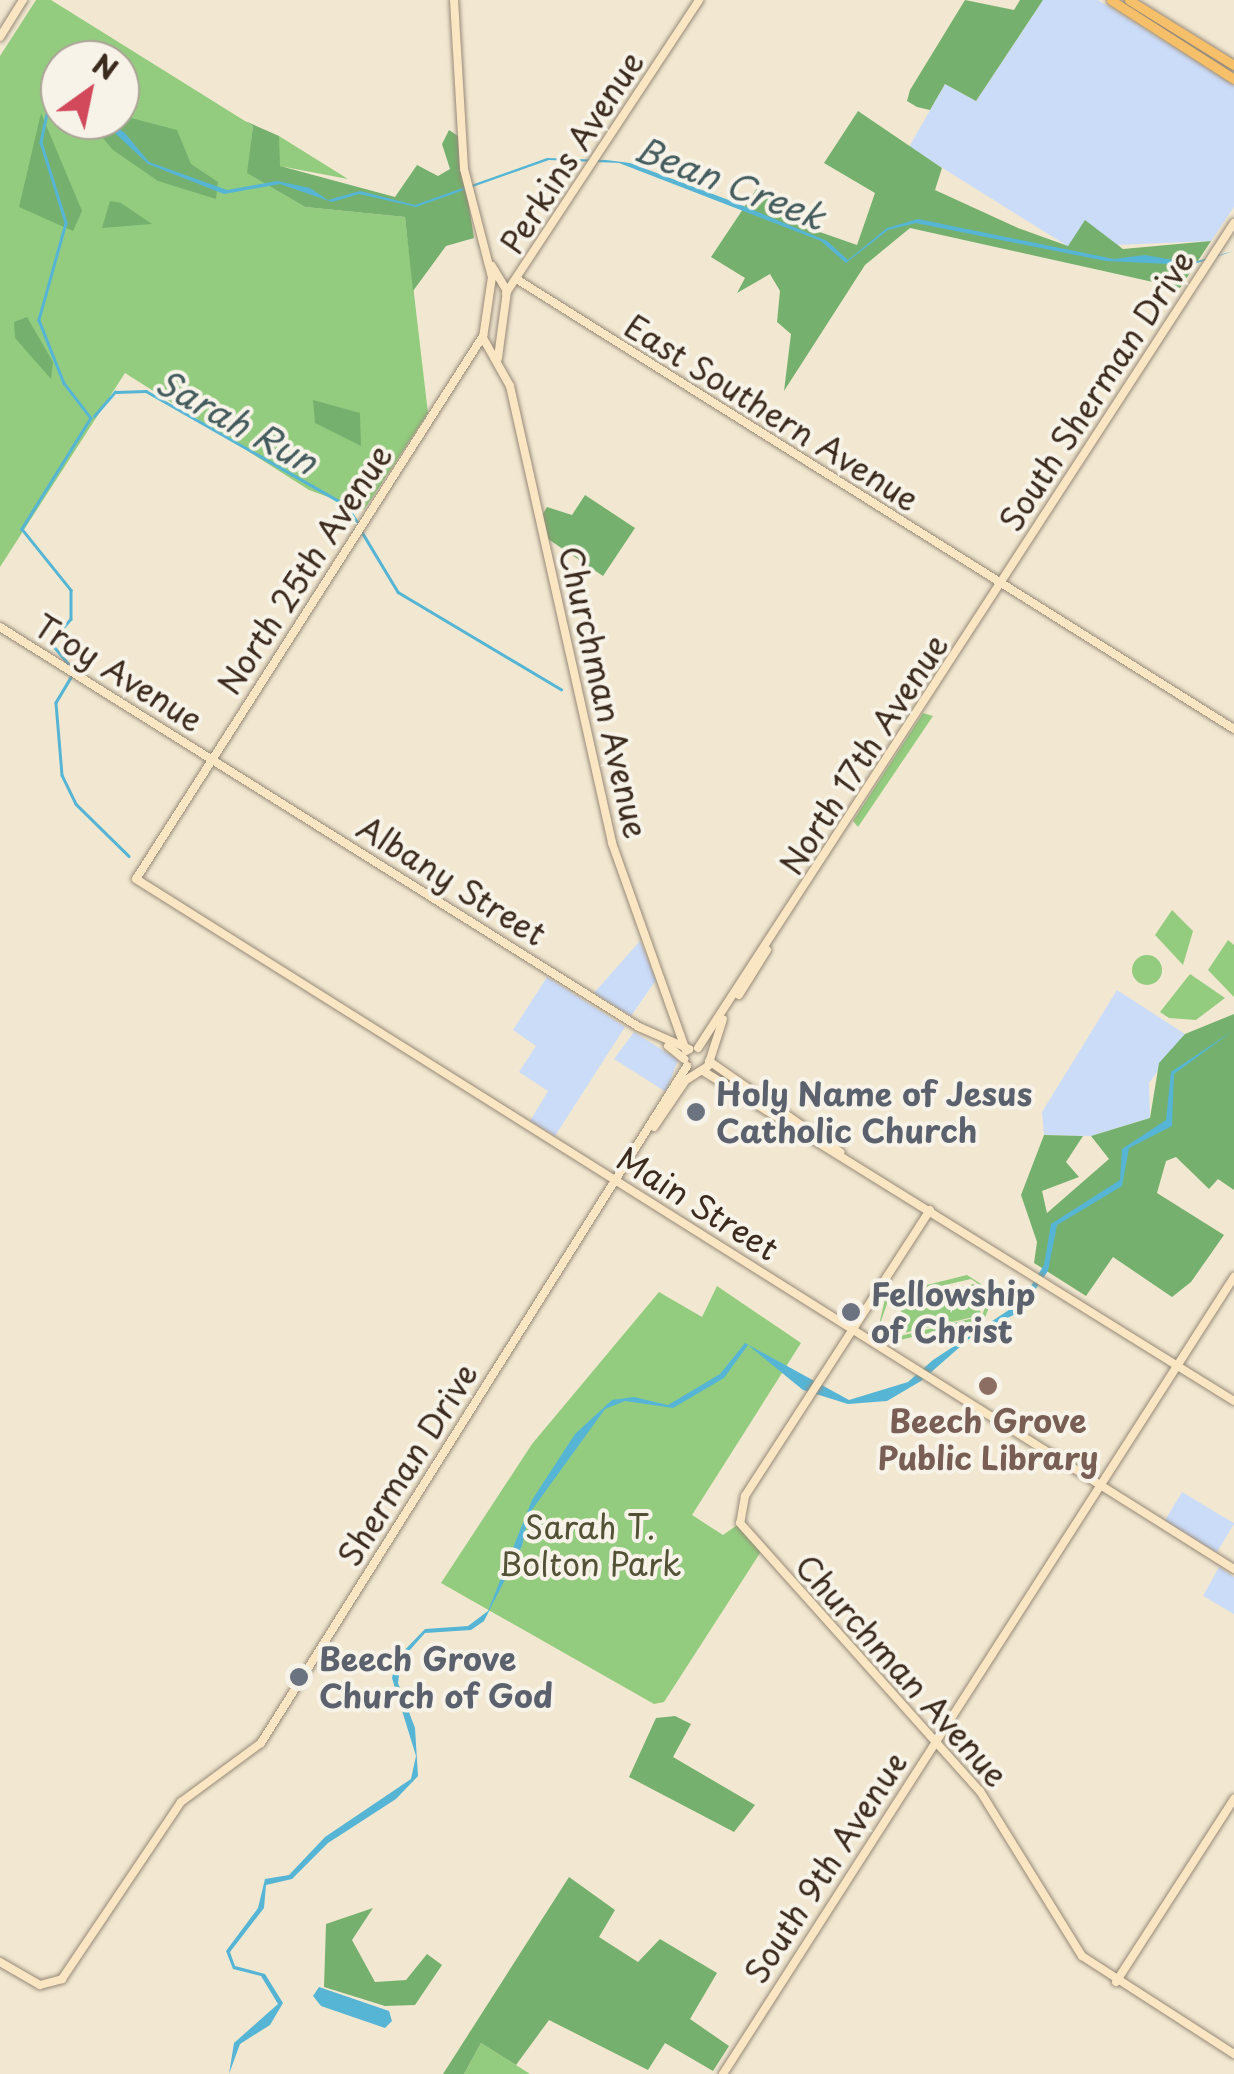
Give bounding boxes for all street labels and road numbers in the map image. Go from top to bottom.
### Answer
street label: Perkins Avenue [491,44,651,260]
street label: South Sherman Drive [990,241,1202,539]
street label: East Southern Avenue [619,306,925,518]
street label: North 25th Avenue [208,436,400,702]
street label: Churchman Avenue [552,542,656,842]
street label: Troy Avenue [28,605,210,739]
street label: North 17th Avenue [770,625,956,883]
street label: Albany Street [351,807,553,953]
street label: Main Street [610,1138,786,1268]
street label: Sherman Drive [330,1356,484,1572]
street label: Churchman Avenue [788,1546,1016,1794]
street label: South 9th Avenue [736,1744,914,1990]

